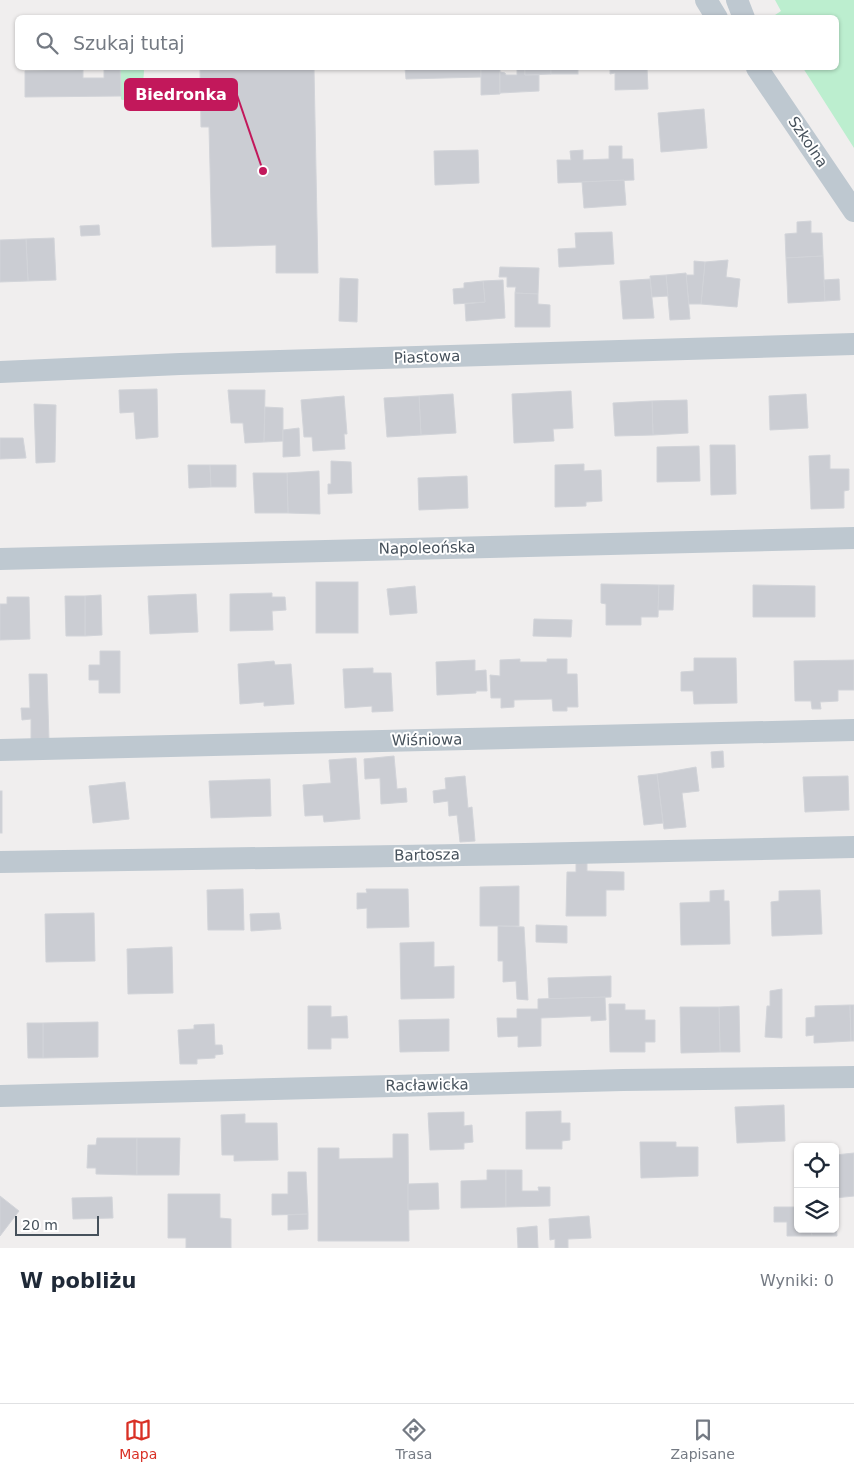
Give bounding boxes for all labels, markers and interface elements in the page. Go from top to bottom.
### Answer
search box [15,15,839,70]
icon: search [33,29,61,57]
text: Szukaj tutaj [73,32,185,54]
callout: Biedronka [125,79,237,110]
text: Biedronka [135,85,227,104]
street label: Szkolna [784,113,832,171]
street label: Piastowa [393,347,461,367]
street label: Napoleońska [379,538,475,558]
street label: Wiśniowa [391,730,463,750]
street label: Bartosza [394,845,460,865]
street label: Racławicka [385,1075,469,1095]
map controls [794,1143,839,1233]
button: locate [794,1143,839,1188]
button: layers [794,1188,839,1233]
scale bar [15,1213,99,1236]
text: 20 m [22,1217,58,1233]
text: W pobliżu [20,1269,137,1293]
text: Wyniki: 0 [760,1271,834,1290]
tab: Mapa [119,1416,157,1462]
tab: Trasa [396,1416,432,1462]
tab: Zapisane [671,1416,735,1462]

